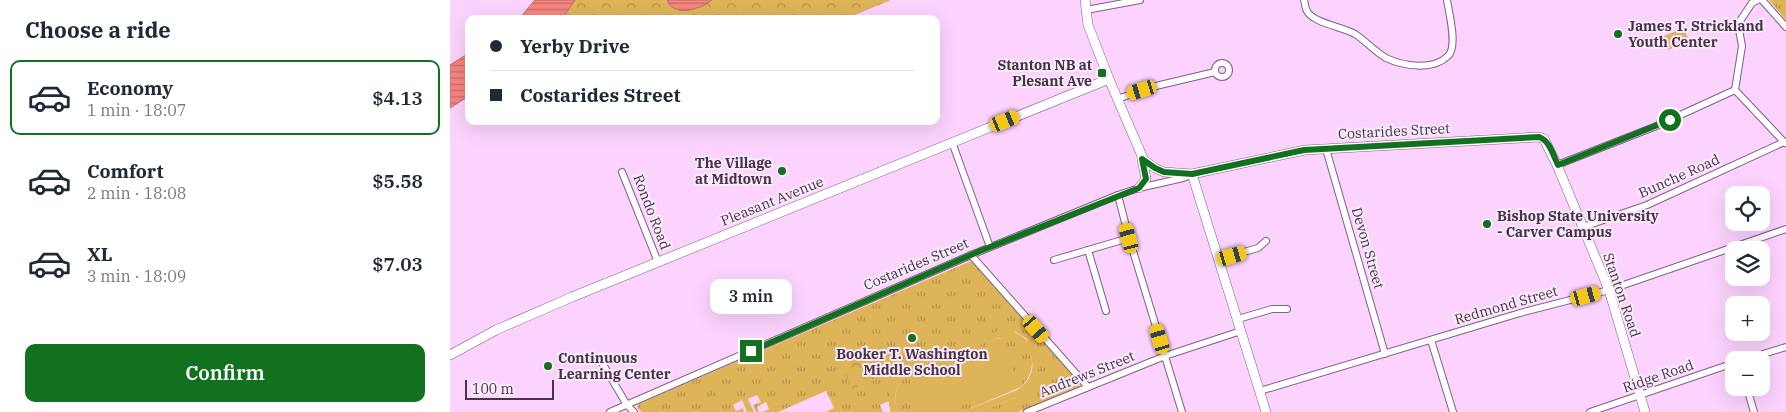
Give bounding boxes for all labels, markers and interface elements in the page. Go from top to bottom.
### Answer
text: Choose a ride [25,15,171,44]
place label: James T. Strickland Youth Center [1628,17,1764,51]
marker: James T. Strickland Youth Center [1612,28,1624,40]
text: Yerby Drive [520,34,630,58]
place label: Stanton NB at Plesant Ave [997,56,1092,90]
marker: Stanton NB at Plesant Ave [1096,67,1108,79]
icon: car [27,75,72,120]
text: Economy [87,76,173,100]
car [1125,78,1158,102]
text: Costarides Street [520,83,681,107]
text: $4.13 [372,86,423,110]
text: 1 min · 18:07 [87,100,186,120]
car [988,108,1021,134]
route start [1659,109,1681,131]
street label: Costarides Street [1338,119,1451,143]
street label: Bunche Road [1636,150,1723,202]
place label: The Village at Midtown [695,154,772,188]
icon: car [27,158,72,203]
text: Comfort [87,159,164,183]
marker: The Village at Midtown [776,165,788,177]
text: $5.58 [372,169,423,193]
street label: Rondo Road [629,172,675,253]
street label: Pleasant Avenue [718,172,826,230]
text: 2 min · 18:08 [87,183,186,203]
map controls [1725,186,1770,396]
button: locate [1725,186,1770,231]
street label: Devon Street [1348,205,1388,291]
place label: Bishop State University - Carver Campus [1497,207,1659,241]
marker: Bishop State University - Carver Campus [1481,218,1493,230]
car [1117,222,1140,254]
street label: Costarides Street [861,234,971,294]
icon: car [27,241,72,286]
button: layers [1725,241,1770,286]
text: XL [87,242,113,266]
car [1215,245,1248,267]
street label: Stanton Road [1599,250,1645,340]
text: $7.03 [372,252,423,276]
text: 3 min · 18:09 [87,266,186,286]
callout: 3 min [710,278,792,314]
street label: Redmond Street [1452,282,1560,328]
car [1569,285,1602,307]
text: 3 min [729,286,773,306]
button: + [1725,296,1770,341]
car [1020,313,1051,345]
car [1148,322,1171,356]
marker: Booker T. Washington Middle School [906,332,918,344]
route end [740,340,762,362]
button: Confirm [25,344,425,402]
place label: Booker T. Washington Middle School [836,345,988,379]
street label: Andrews Street [1037,347,1137,401]
place label: Continuous Learning Center [558,349,671,383]
button: − [1725,351,1770,396]
street label: Ridge Road [1620,355,1696,397]
marker: Continuous Learning Center [542,360,554,372]
scale bar [465,377,554,400]
text: 100 m [472,380,514,398]

